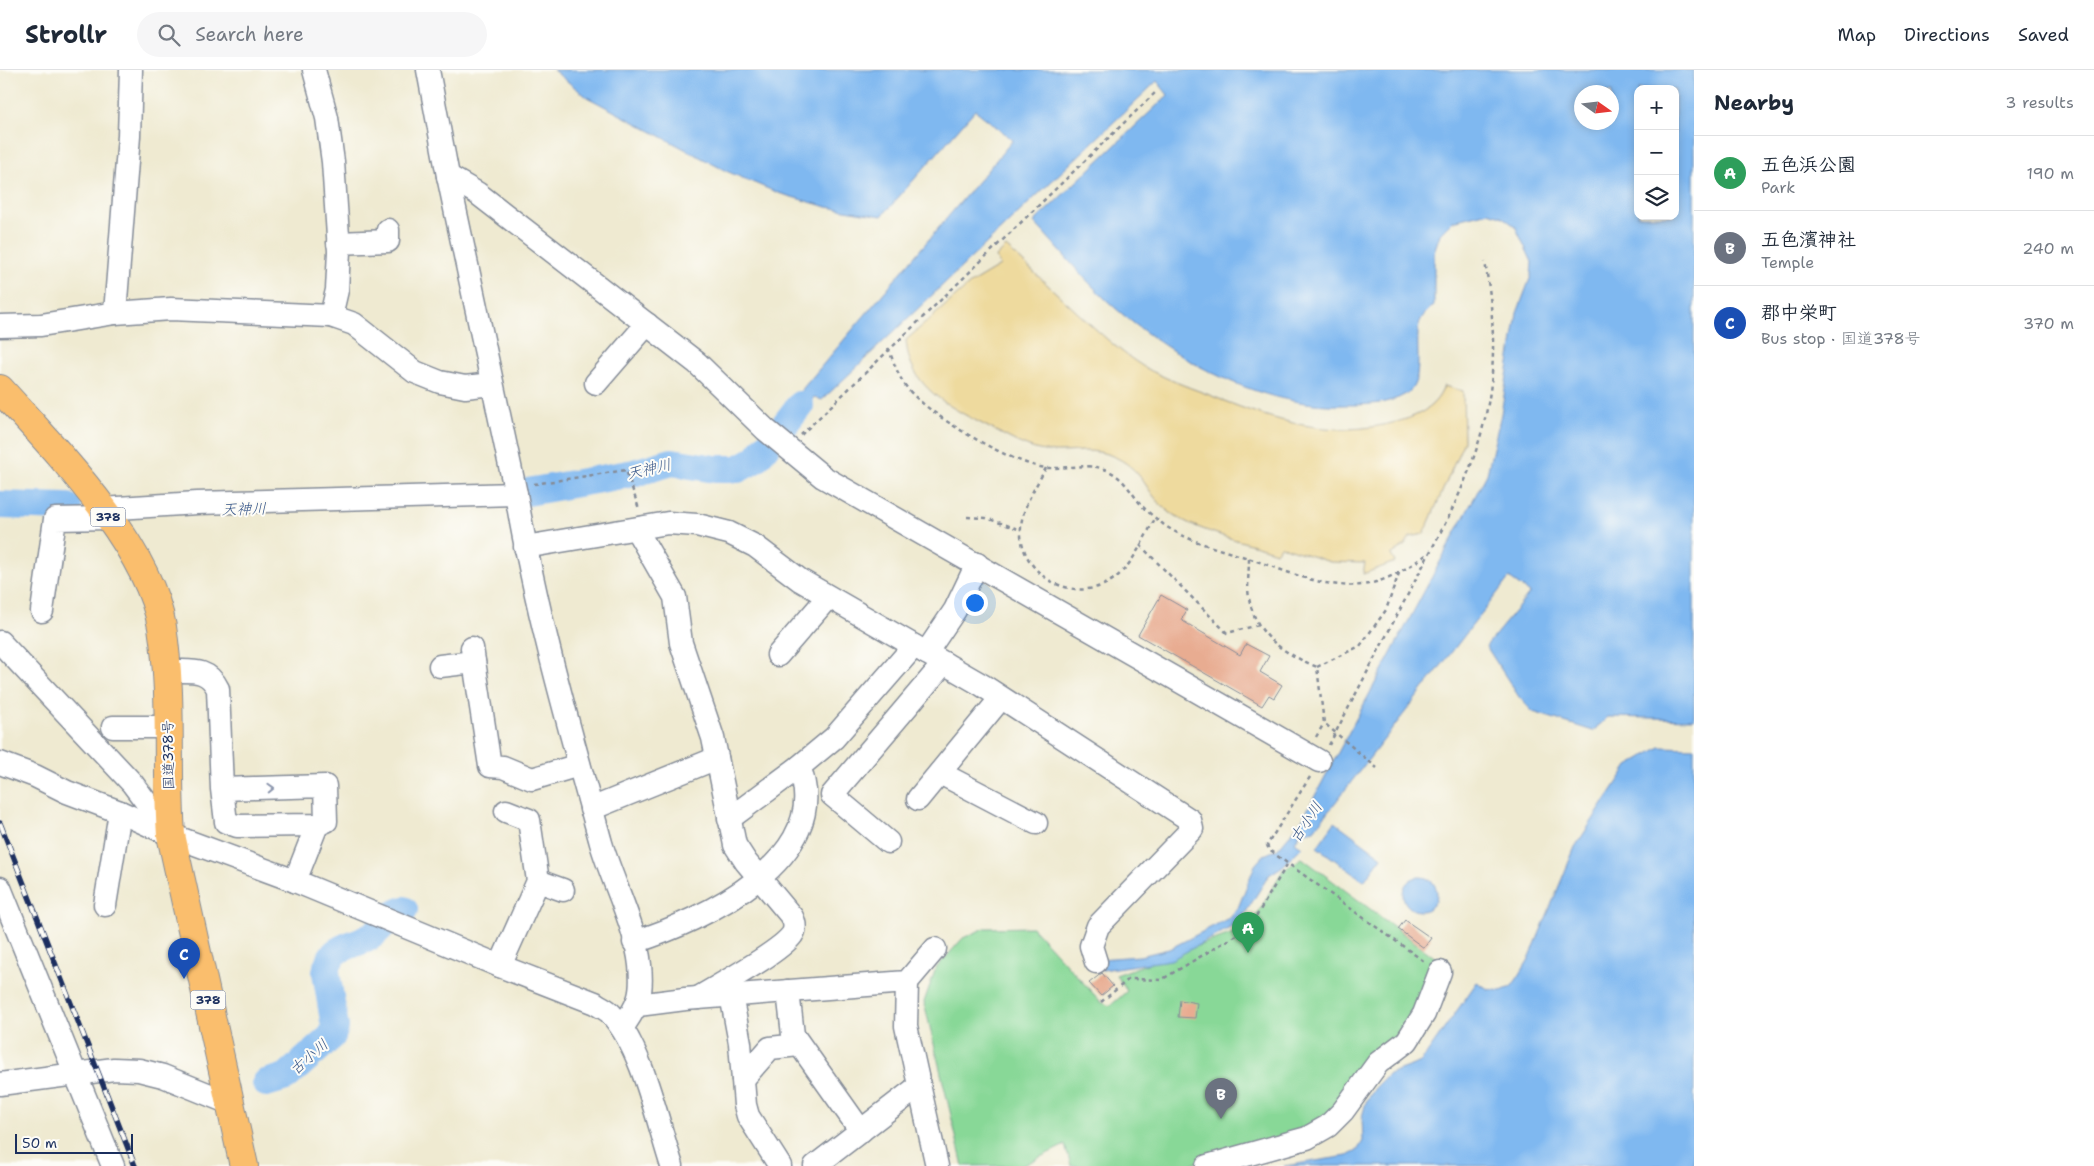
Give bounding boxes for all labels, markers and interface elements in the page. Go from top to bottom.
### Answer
search box [137,12,487,57]
text: Strollr [25,19,107,51]
icon: search [155,21,183,49]
text: Search here [195,22,304,47]
text: Map [1838,23,1876,47]
text: Directions [1904,23,1990,47]
text: Saved [2018,23,2069,47]
north arrow [1574,85,1619,130]
map controls [1634,85,1679,220]
button: + [1634,85,1679,130]
text: Nearby [1714,89,1794,117]
text: 3 results [2005,92,2074,113]
button: − [1634,130,1679,175]
text: 五色浜公園 [1761,152,1856,177]
text: A [1724,163,1736,184]
text: 190 m [2027,163,2074,184]
button: layers [1634,175,1679,220]
text: Park [1761,177,1795,198]
text: 五色濱神社 [1761,227,1856,252]
text: B [1725,238,1735,259]
text: 240 m [2022,238,2074,259]
text: Temple [1761,252,1814,273]
text: 郡中栄町 [1761,300,1837,325]
text: C [1725,313,1735,334]
text: 370 m [2023,313,2074,334]
text: Bus stop · 国道378号 [1761,328,1921,349]
water label: 天神川 [625,454,673,484]
water label: 天神川 [221,499,267,519]
road number: 378 [90,508,126,527]
your location [962,590,988,616]
street label: 国道378号 [158,720,178,790]
one-way arrow [267,782,275,793]
water label: 古小川 [1285,798,1327,846]
pin: A [1232,912,1264,953]
pin: C [168,938,200,979]
road number: 378 [190,990,226,1010]
water label: 古小川 [285,1035,333,1079]
pin: B [1205,1078,1237,1119]
scale bar [15,1131,132,1154]
text: 50 m [22,1134,57,1152]

